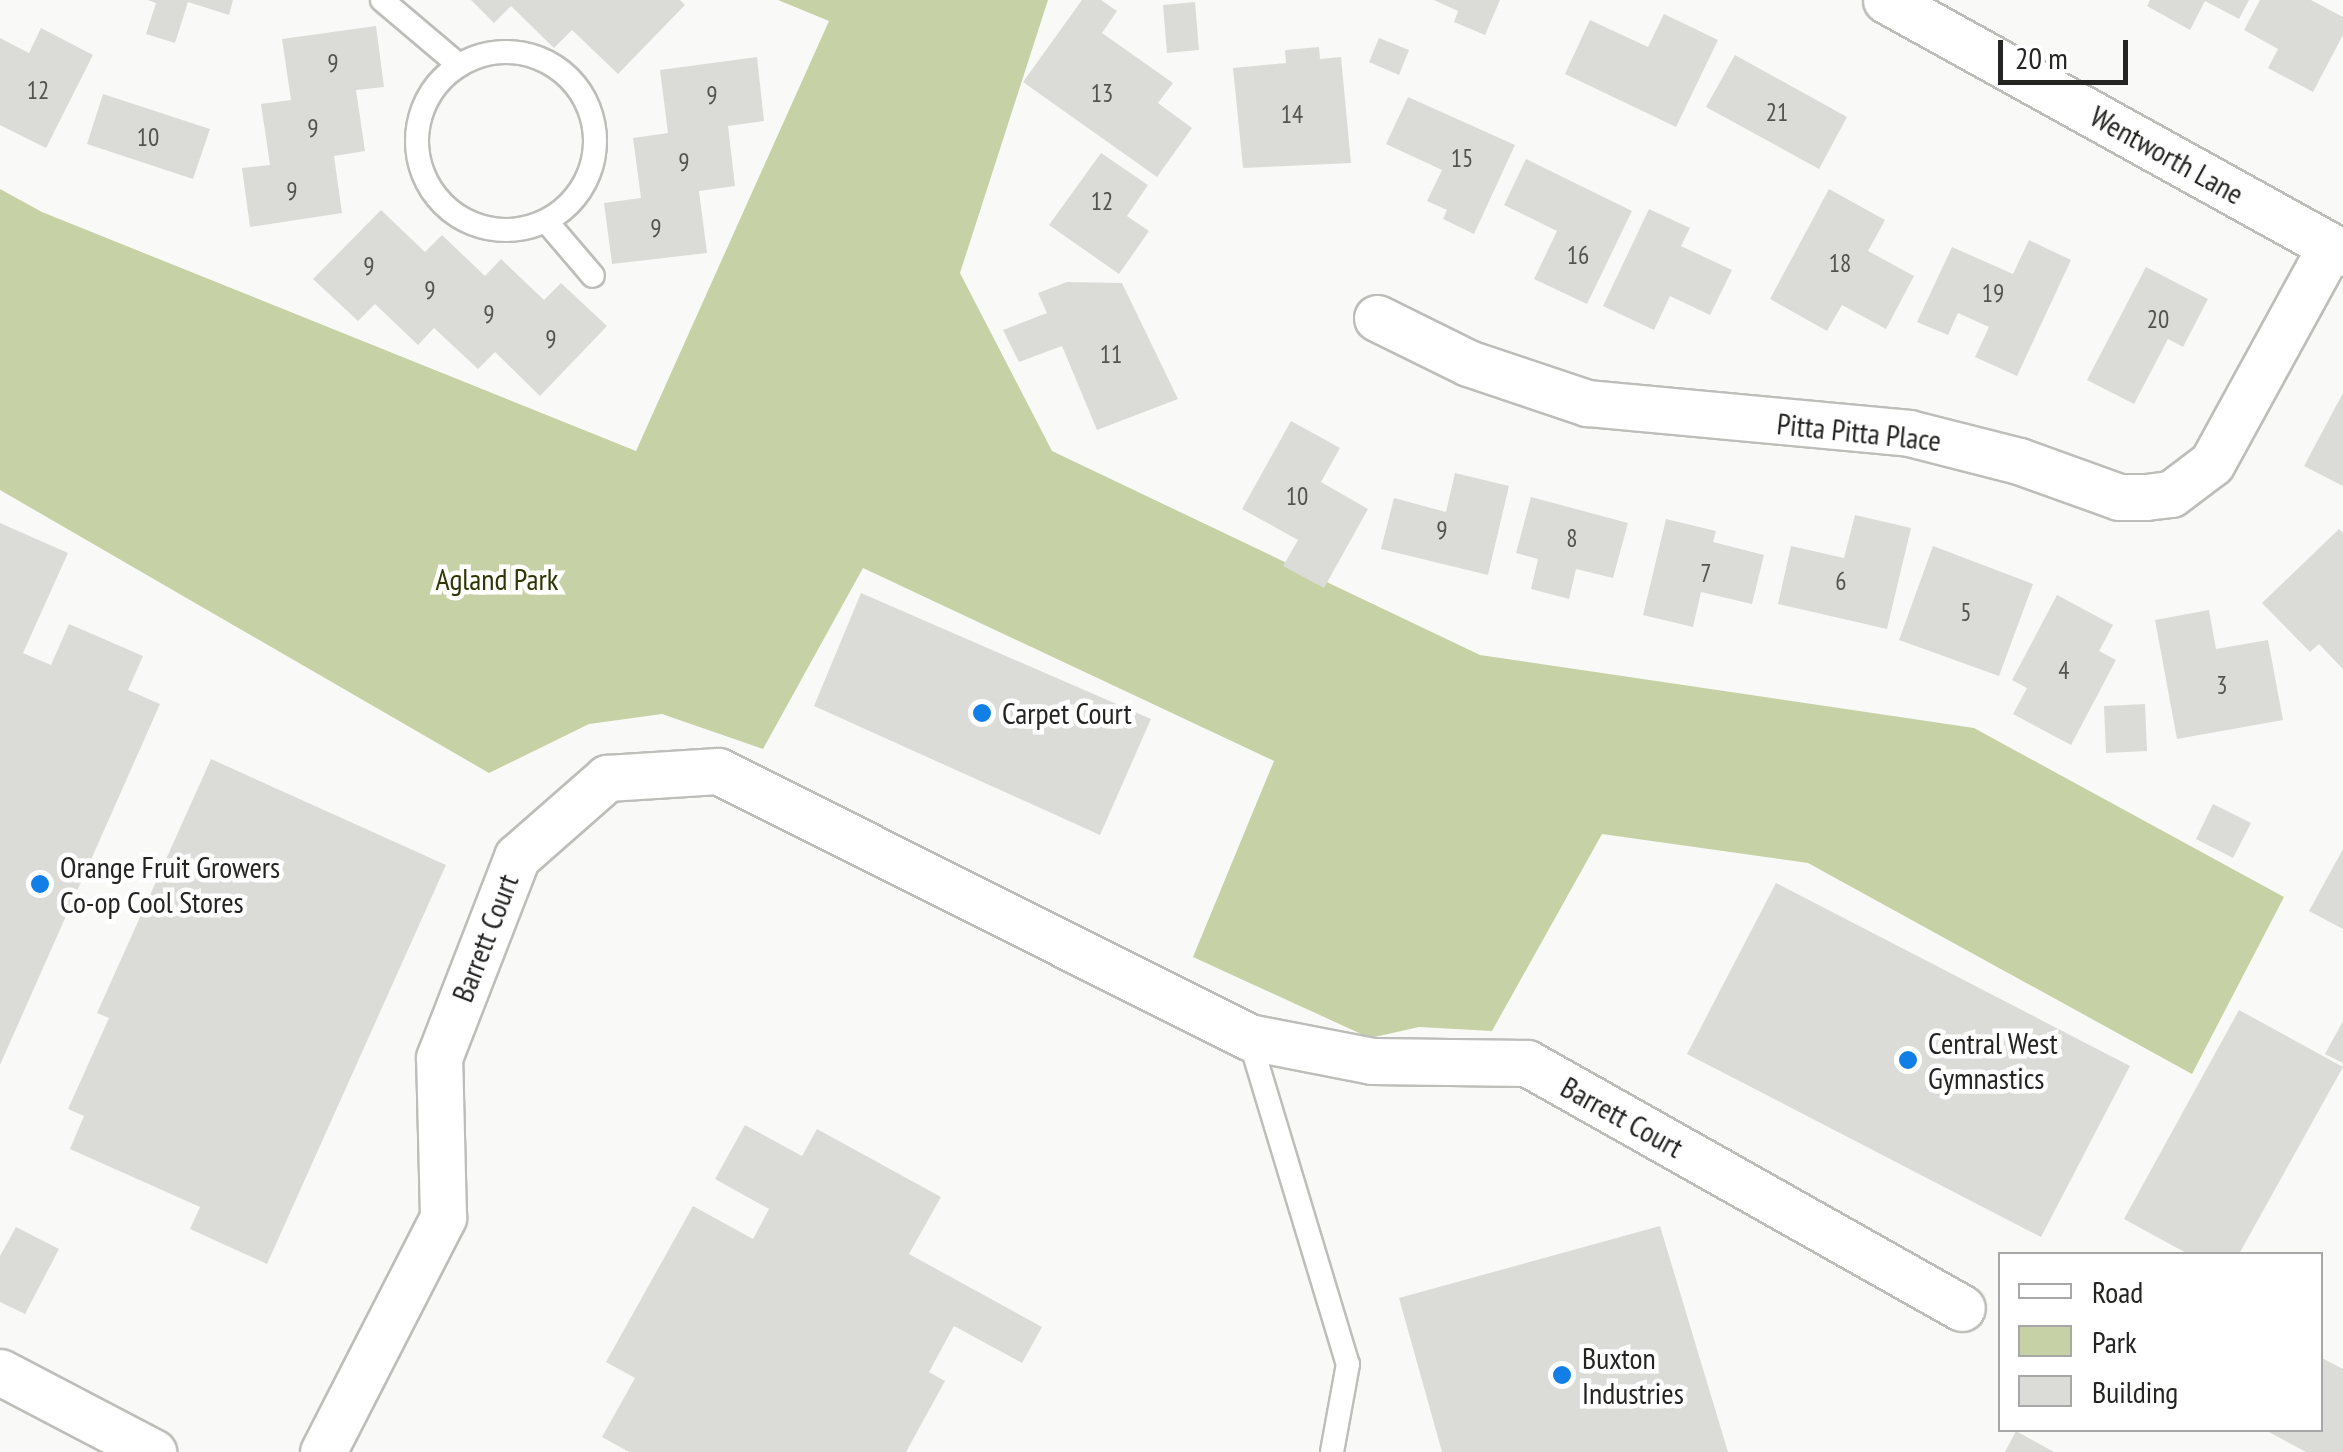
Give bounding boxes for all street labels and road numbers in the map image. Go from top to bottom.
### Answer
street label: Wentworth Lane [2084,98,2250,212]
street label: Pitta Pitta Place [1775,405,1943,459]
street label: Barrett Court [444,869,526,1007]
street label: Barrett Court [1555,1069,1689,1165]

